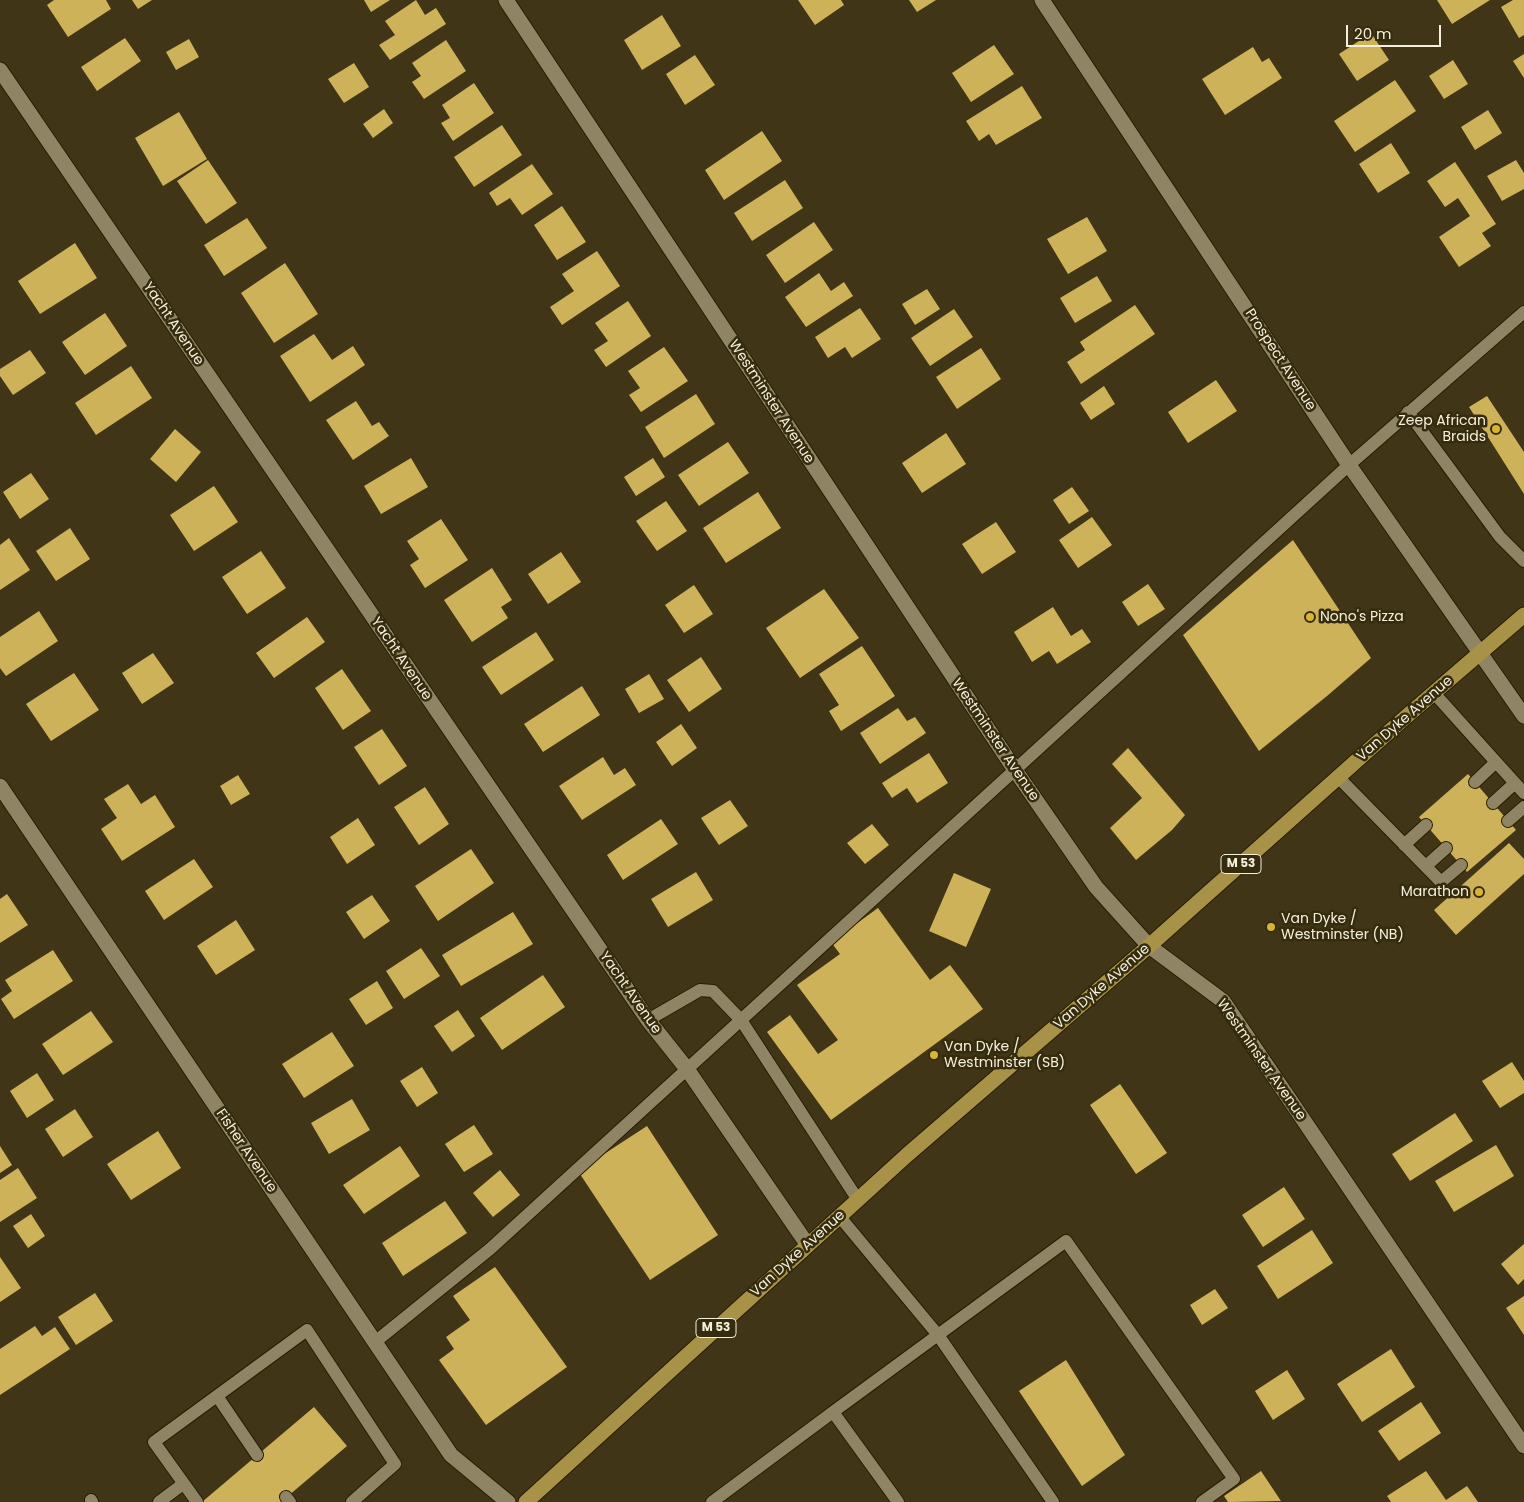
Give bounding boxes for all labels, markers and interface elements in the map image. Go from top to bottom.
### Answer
scale bar [1349,15,1444,47]
text: 20 m [1354,23,1392,44]
street label: Yacht Avenue [139,279,207,369]
street label: Prospect Avenue [1241,306,1319,414]
street label: Westminster Avenue [725,337,817,467]
place label: Zeep African Braids [1398,413,1486,446]
marker: Zeep African Braids [1490,423,1502,435]
place label: Nono's Pizza [1320,609,1404,625]
marker: Nono's Pizza [1304,611,1316,623]
street label: Yacht Avenue [367,614,435,704]
street label: Van Dyke Avenue [1354,673,1456,765]
street label: Westminster Avenue [948,676,1042,804]
road number: M 53 [1221,854,1261,874]
place label: Marathon [1401,884,1469,900]
marker: Marathon [1473,886,1485,898]
place label: Van Dyke / Westminster (NB) [1281,911,1404,944]
marker: Van Dyke / Westminster (NB) [1265,921,1277,933]
street label: Van Dyke Avenue [1051,941,1153,1033]
street label: Yacht Avenue [595,949,665,1037]
street label: Westminster Avenue [1213,996,1309,1124]
place label: Van Dyke / Westminster (SB) [944,1039,1065,1072]
marker: Van Dyke / Westminster (SB) [928,1049,940,1061]
street label: Fisher Avenue [212,1106,280,1196]
street label: Van Dyke Avenue [747,1207,849,1301]
road number: M 53 [696,1319,736,1338]

